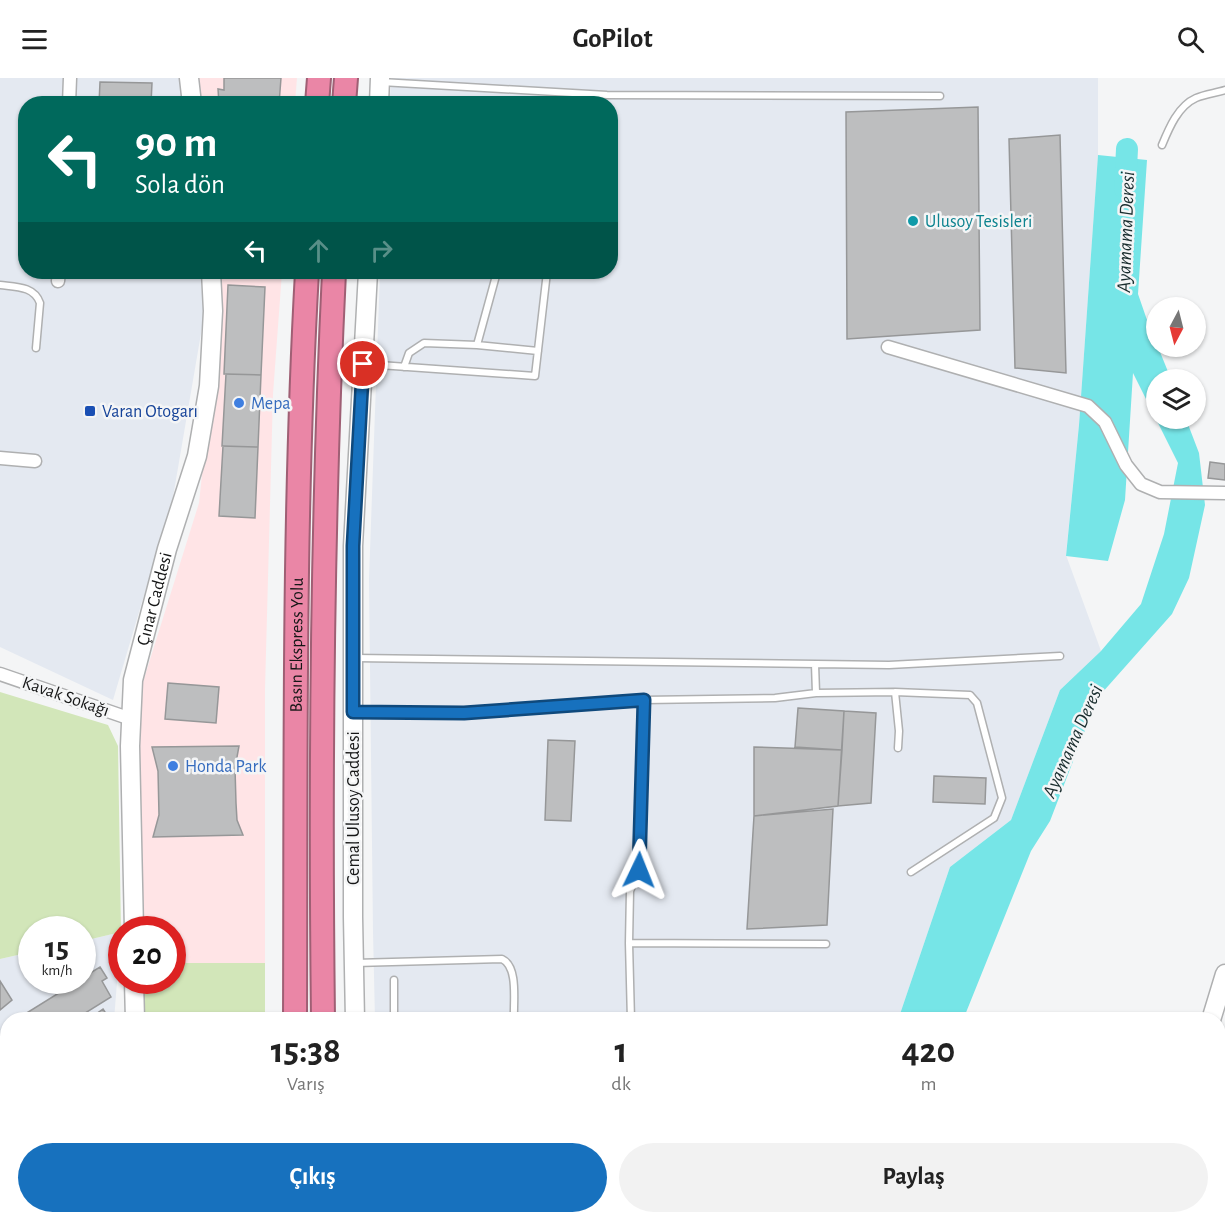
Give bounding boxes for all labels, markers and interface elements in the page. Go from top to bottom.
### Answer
icon: menu [18,23,51,56]
icon: search [1174,23,1207,56]
text: GoPilot [572,25,653,52]
icon: left [36,120,114,198]
text: 90 m [135,122,217,164]
text: Sola dön [135,171,225,198]
water label: Ayamama Deresi [1114,171,1138,294]
place label: Ulusoy Tesisleri [925,213,1032,231]
marker: Ulusoy Tesisleri [906,214,920,228]
icon: left [239,234,272,267]
icon: ahead [302,234,335,267]
icon: right [365,234,398,267]
north arrow [1146,297,1206,357]
map controls [1146,297,1206,429]
pin [337,338,388,389]
icon: arrive [346,347,379,380]
button: layers [1146,369,1206,429]
place label: Mepa [251,395,291,413]
marker: Mepa [232,396,246,410]
place label: Varan Otogarı [102,403,198,421]
marker: Varan Otogarı [83,404,97,418]
street label: Çınar Caddesi [134,550,176,648]
street label: Basın Ekspress Yolu [288,577,307,713]
street label: Kavak Sokağı [20,674,112,720]
water label: Ayamama Deresi [1039,682,1107,802]
street label: Cemal Ulusoy Caddesi [345,731,363,885]
place label: Honda Park [185,758,267,776]
marker: Honda Park [166,759,180,773]
position arrow [607,838,671,902]
speed limit sign: 20 [108,916,186,994]
text: 15 [45,933,69,963]
text: km/h [42,963,72,978]
text: 15:38 [271,1033,341,1069]
text: 1 [615,1033,628,1069]
text: 420 [901,1033,955,1069]
text: Varış [287,1074,325,1094]
text: dk [611,1074,631,1094]
text: m [920,1074,936,1094]
button: Çıkış [18,1143,607,1212]
button: Paylaş [619,1143,1208,1212]

